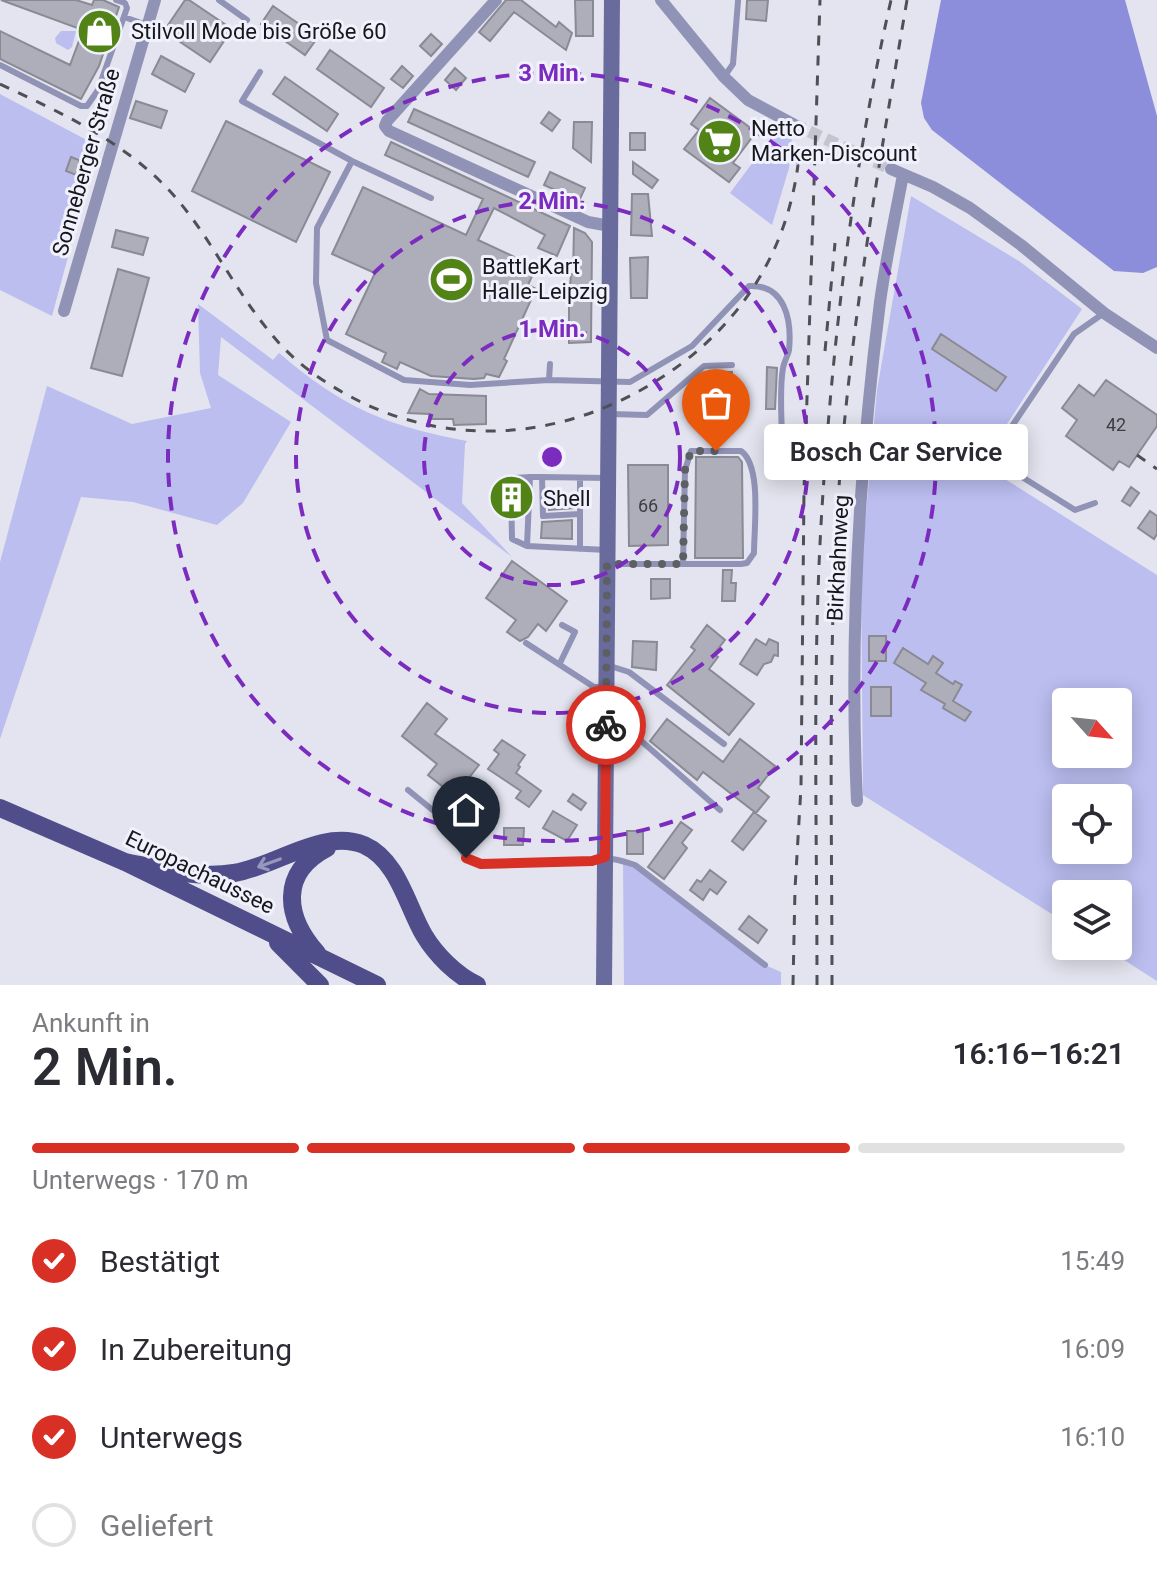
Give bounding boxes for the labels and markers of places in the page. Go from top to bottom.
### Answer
shop icon: Stilvoll Mode bis Größe 60 [76,7,124,55]
place label: Stilvoll Mode bis Größe 60 [131,19,387,44]
place label: Netto Marken-Discount [751,116,917,166]
supermarket icon: Netto Marken-Discount [696,117,744,165]
place label: BattleKart Halle-Leipzig [482,254,608,304]
sports icon: BattleKart Halle-Leipzig [427,255,475,303]
pin [682,369,750,451]
callout: Bosch Car Service [764,423,1028,479]
centre of rings [538,443,566,471]
building icon: Shell [488,474,536,522]
place label: Shell [543,486,591,511]
pin [432,776,500,858]

